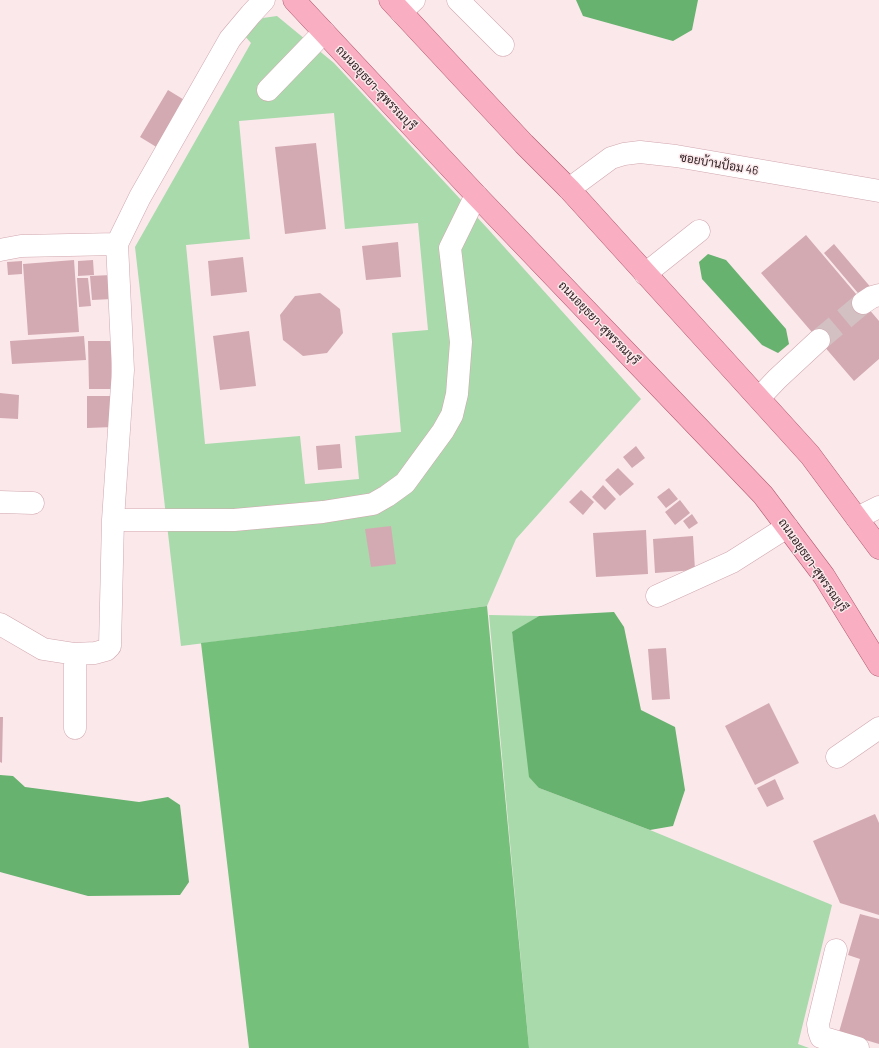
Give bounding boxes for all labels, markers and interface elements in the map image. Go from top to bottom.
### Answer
street label: ถนนอยุธยา-สุพรรณบุรี [333,43,419,133]
street label: ซอยบ้านป้อม 46 [678,150,760,178]
street label: ถนนอยุธยา-สุพรรณบุรี [555,278,643,368]
street label: ถนนอยุธยา-สุพรรณบุรี [775,515,851,615]

